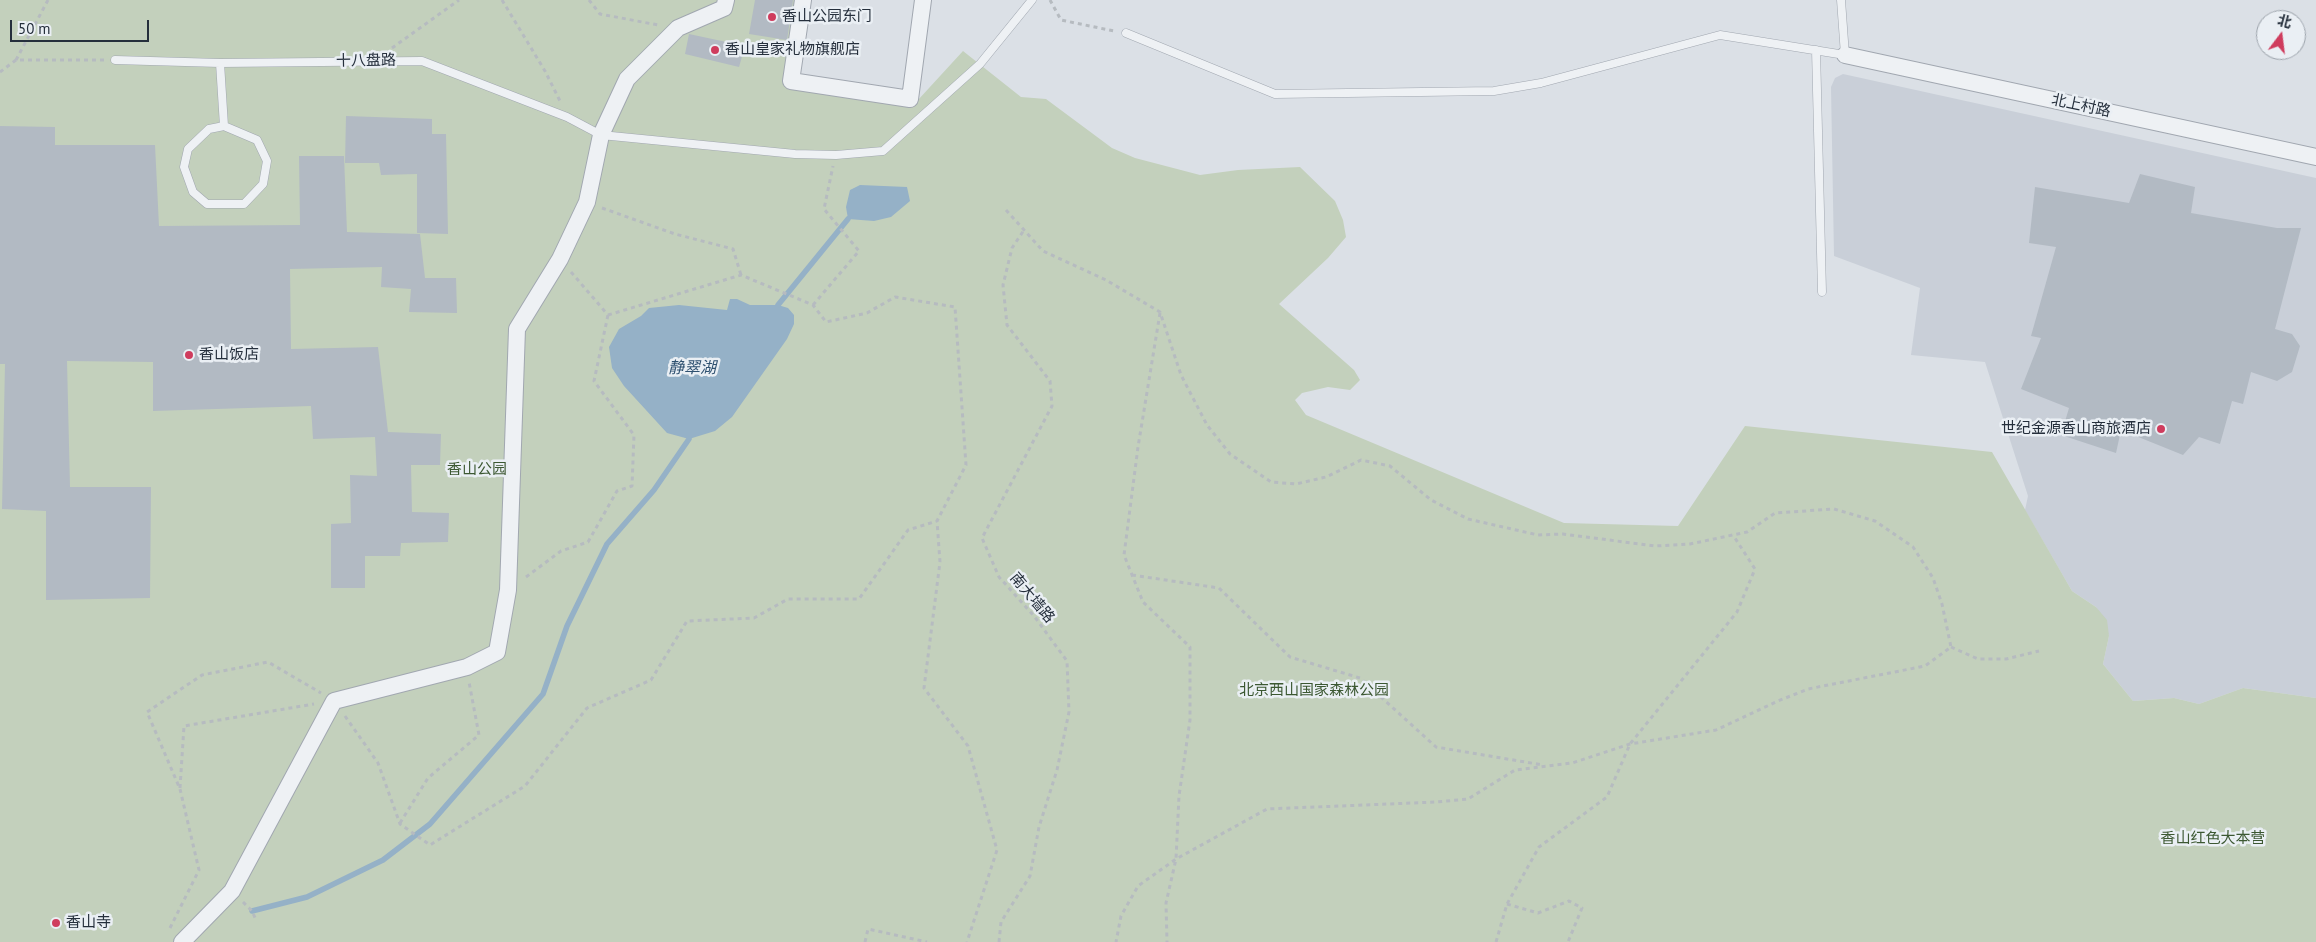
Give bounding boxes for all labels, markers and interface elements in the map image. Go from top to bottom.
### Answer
place label: 香山公园东门 [782,8,872,26]
scale bar [12,10,151,42]
north arrow [2256,10,2306,60]
marker: 香山公园东门 [766,11,778,23]
text: 北 [2276,11,2294,32]
text: 50 m [18,19,51,38]
place label: 香山皇家礼物旗舰店 [725,41,860,59]
marker: 香山皇家礼物旗舰店 [709,44,721,56]
street label: 十八盘路 [336,51,396,71]
street label: 北上村路 [2050,91,2112,121]
place label: 香山饭店 [199,346,259,364]
marker: 香山饭店 [183,349,195,361]
water label: 静翠湖 [668,358,716,378]
place label: 世纪金源香山商旅酒店 [2001,420,2151,438]
marker: 世纪金源香山商旅酒店 [2155,423,2167,435]
park label: 香山公园 [447,461,507,479]
street label: 南大墙路 [1006,569,1058,627]
park label: 北京西山国家森林公园 [1239,682,1389,700]
park label: 香山红色大本营 [2161,830,2265,848]
place label: 香山寺 [66,914,111,932]
marker: 香山寺 [50,917,62,929]

